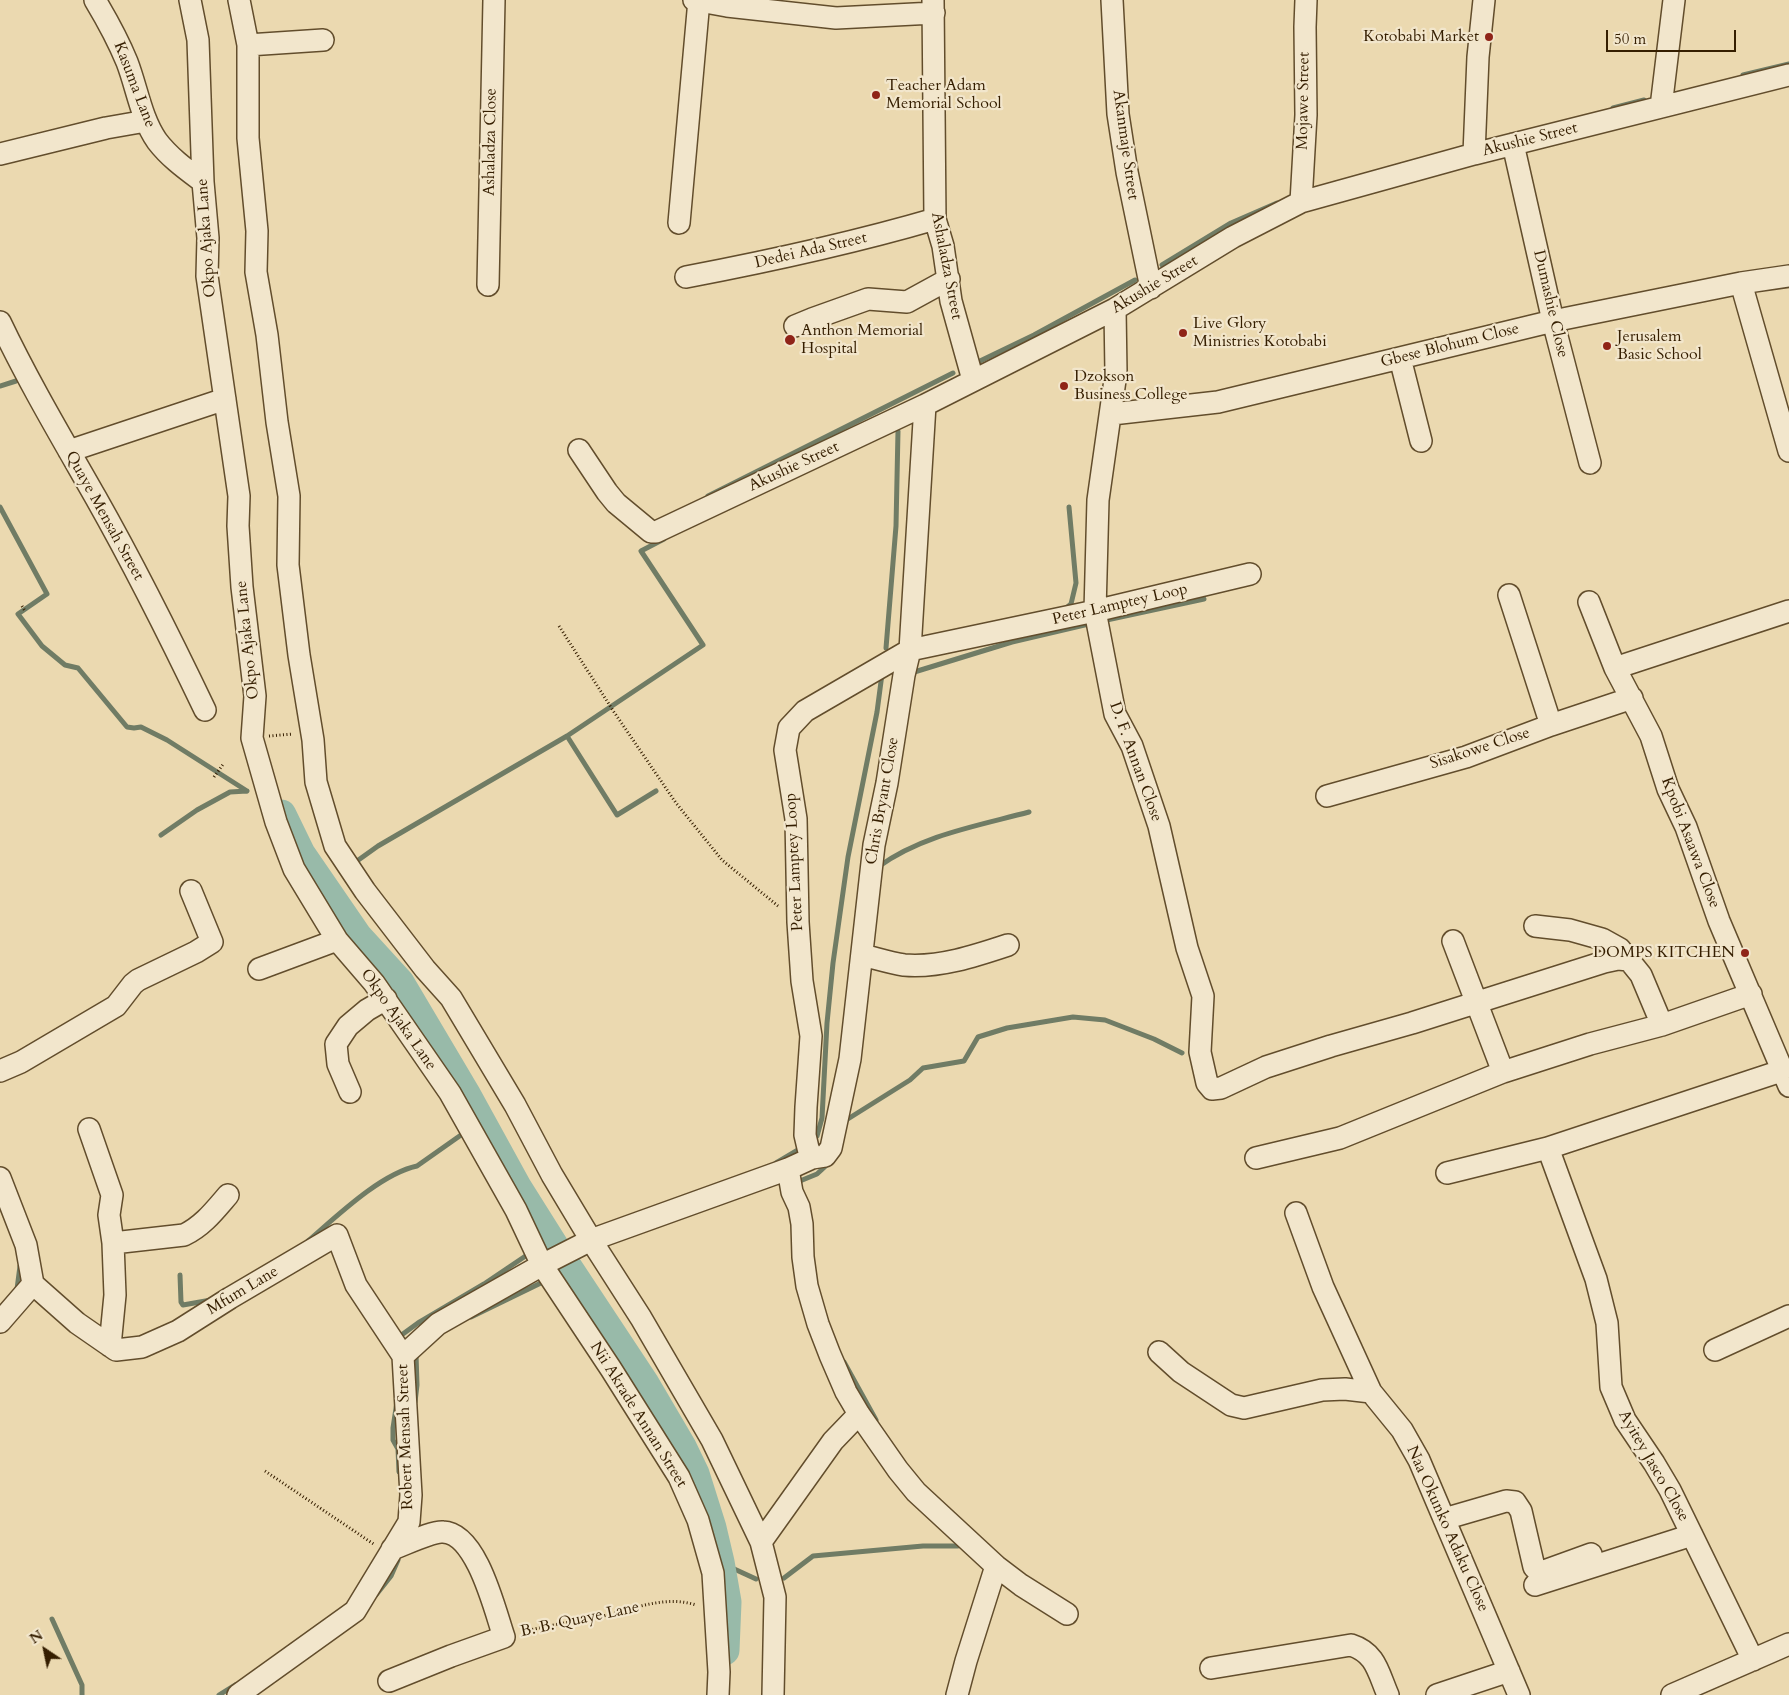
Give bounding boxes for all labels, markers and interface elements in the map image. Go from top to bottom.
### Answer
scale bar [1609,20,1739,52]
place label: Kotobabi Market [1363,27,1479,47]
text: 50 m [1614,29,1646,49]
marker: Kotobabi Market [1483,31,1495,43]
street label: Kasuma Lane [109,39,159,131]
street label: Mojawe Street [1294,52,1314,150]
place label: Teacher Adam Memorial School [886,76,1002,114]
street label: Ashaladza Close [480,88,502,196]
marker: Teacher Adam Memorial School [870,89,882,101]
street label: Akanmaje Street [1108,89,1142,201]
street label: Akushie Street [1480,119,1580,161]
street label: Okpo Ajaka Lane [193,178,221,298]
street label: Ashaladza Street [926,211,966,321]
street label: Dedei Ada Street [753,229,869,273]
street label: Dumashie Close [1528,248,1572,360]
street label: Akushie Street [1108,252,1202,318]
place label: Live Glory Ministries Kotobabi [1193,314,1327,352]
street label: Gbese Blohum Close [1379,320,1521,372]
place label: Anthon Memorial Hospital [801,321,923,359]
marker: Live Glory Ministries Kotobabi [1177,327,1189,339]
place label: Jerusalem Basic School [1617,327,1702,365]
marker: Anthon Memorial Hospital [783,333,797,347]
marker: Jerusalem Basic School [1601,340,1613,352]
place label: Dzokson Business College [1074,367,1187,405]
marker: Dzokson Business College [1058,380,1070,392]
street label: Akushie Street [746,438,842,496]
street label: Quaye Mensah Street [61,448,147,584]
street label: Okpo Ajaka Lane [232,580,264,700]
street label: Peter Lamptey Loop [1050,580,1190,630]
street label: D. F. Annan Close [1104,699,1166,825]
street label: Sisakowe Close [1428,724,1532,774]
street label: Chris Bryant Close [862,736,904,866]
street label: Kpobi Asaawa Close [1656,775,1724,911]
street label: Peter Lamptey Loop [782,792,808,932]
place label: DOMPS KITCHEN [1593,943,1735,963]
marker: DOMPS KITCHEN [1739,947,1751,959]
street label: Okpo Ajaka Lane [356,966,440,1074]
street label: Mfum Lane [204,1262,282,1320]
street label: Nii Akrade Annan Street [585,1339,691,1491]
street label: Robert Mensah Street [394,1364,418,1510]
street label: Ayitey Jasco Close [1613,1407,1693,1525]
street label: Naa Okunko Adaku Close [1402,1443,1492,1615]
street label: B. B. Quaye Lane [519,1598,641,1642]
north arrow [20,1625,70,1675]
text: N [26,1626,47,1648]

